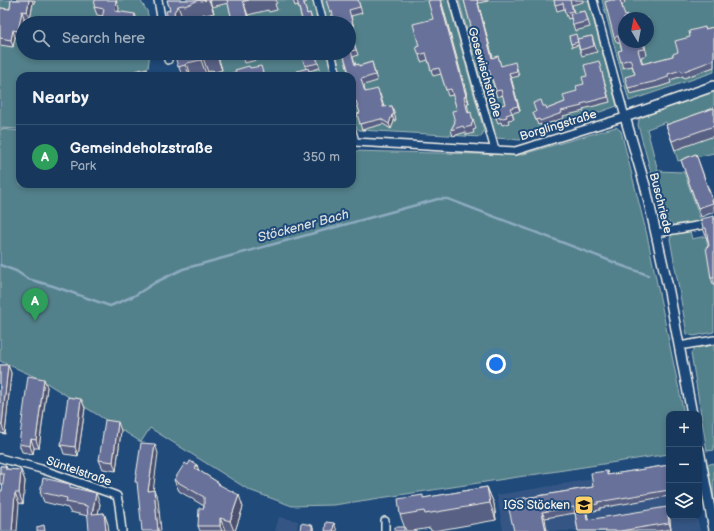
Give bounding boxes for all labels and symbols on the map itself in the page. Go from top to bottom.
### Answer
north arrow [618,12,654,48]
street label: Gosewischstraße [464,25,505,119]
street label: Borglingstraße [518,107,598,144]
street label: Buschriede [646,171,675,235]
water label: Stöckener Bach [256,206,351,246]
pin: A [22,288,48,321]
your location [486,354,506,374]
street label: Süntelstraße [44,453,114,490]
school or university icon: IGS Stöcken [573,494,595,516]
place label: IGS Stöcken [504,498,570,513]

